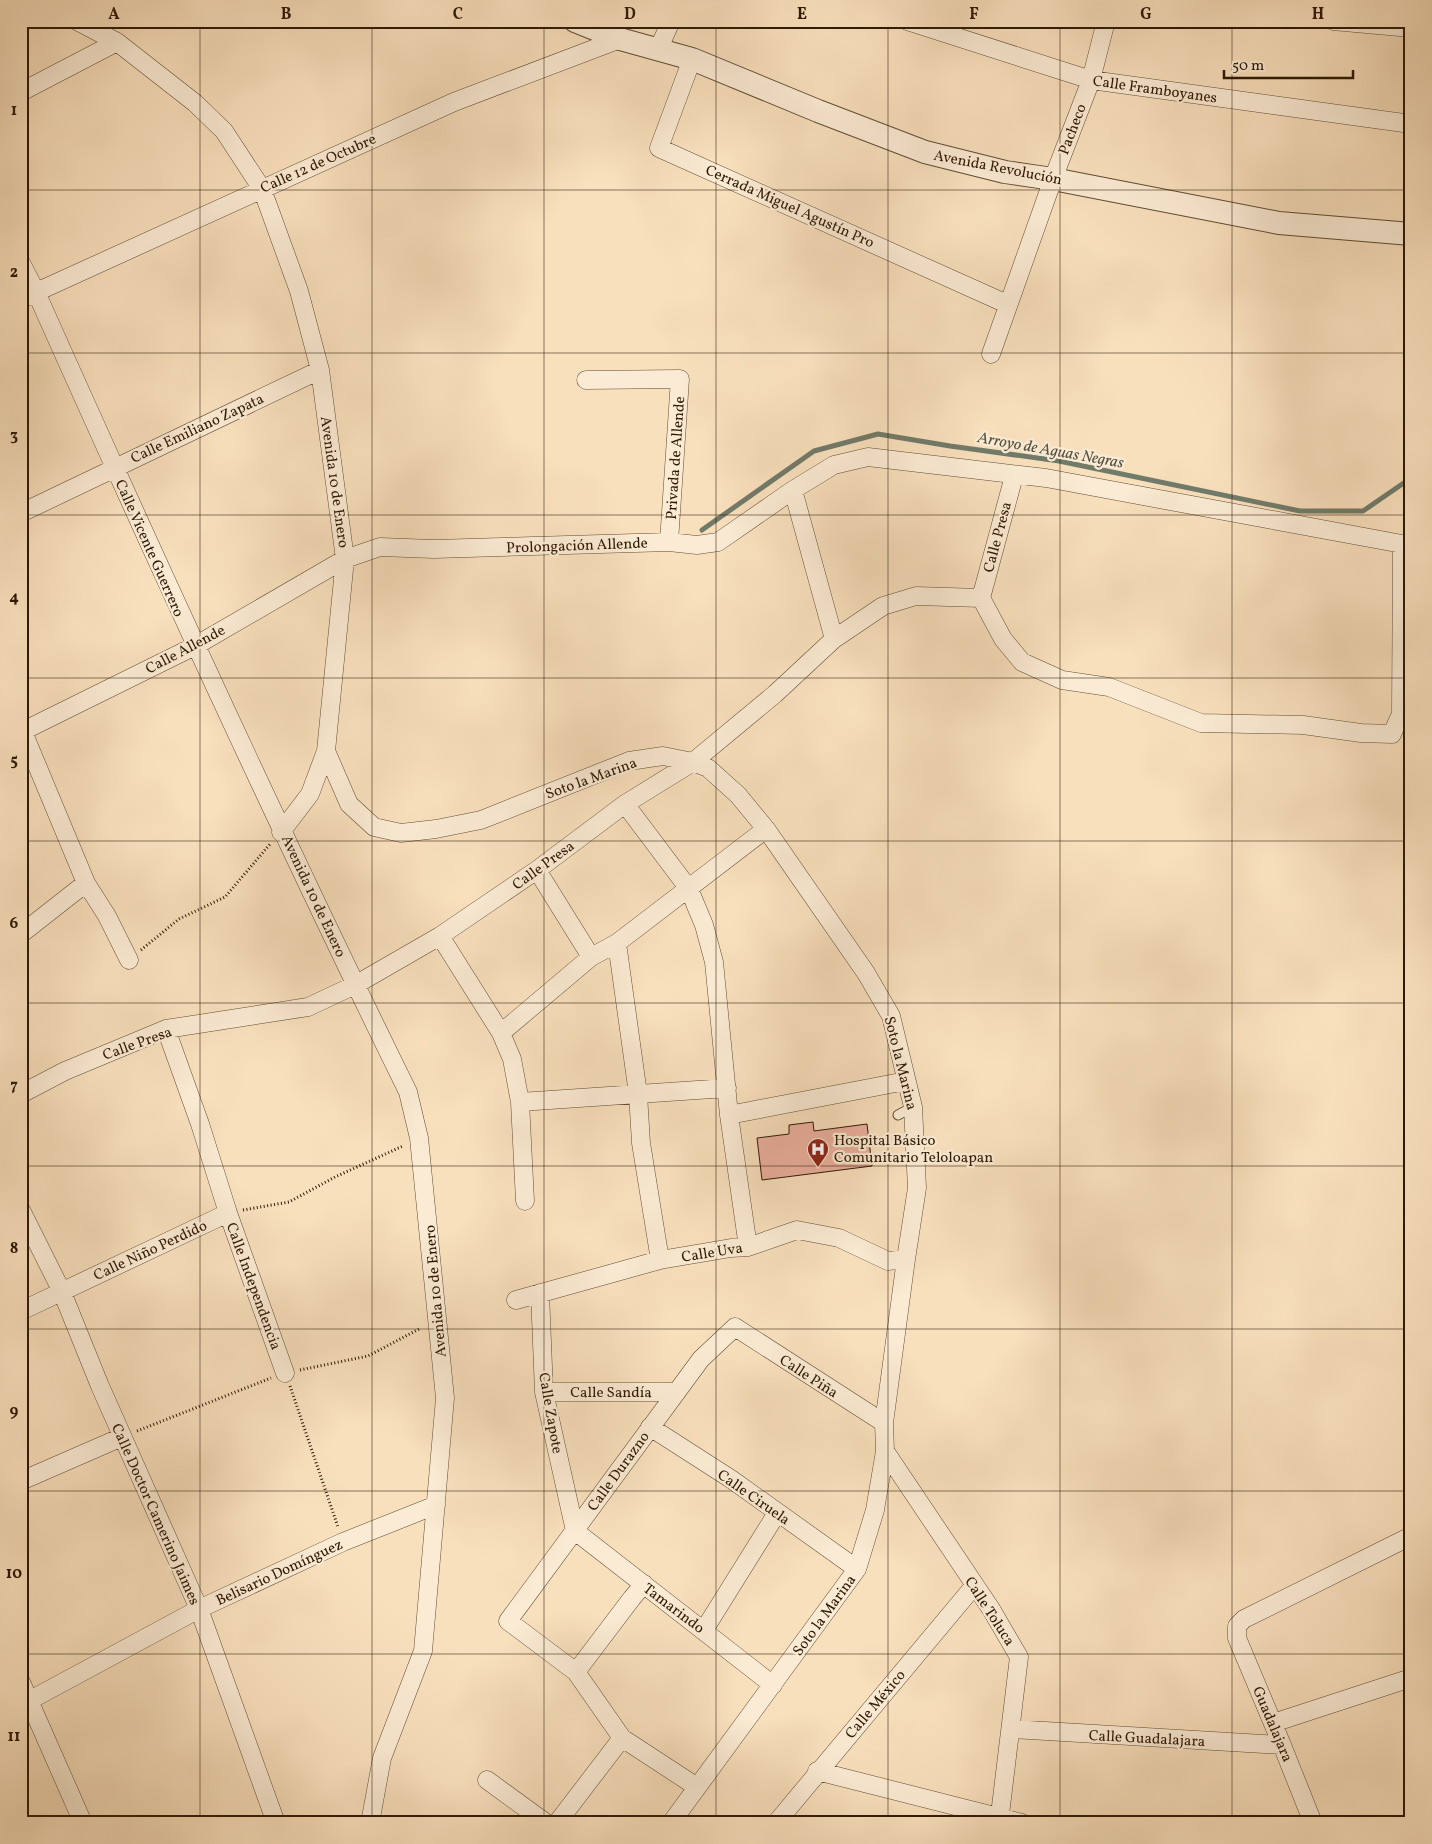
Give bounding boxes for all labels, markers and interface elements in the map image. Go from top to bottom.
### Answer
text: A [108,4,120,26]
text: B [281,4,292,26]
text: C [453,4,463,26]
text: D [624,4,636,26]
text: E [797,4,807,26]
text: F [969,4,979,26]
text: G [1140,4,1152,26]
text: H [1312,4,1324,26]
scale bar [1224,48,1353,80]
text: 50 m [1232,56,1264,77]
street label: Calle Framboyanes [1091,71,1218,110]
text: 1 [11,100,17,122]
street label: Pacheco [1054,101,1093,158]
street label: Calle 12 de Octubre [257,129,380,199]
street label: Avenida Revolución [932,146,1064,191]
street label: Cerrada Miguel Agustín Pro [702,161,877,254]
text: 2 [10,262,18,284]
street label: Calle Emiliano Zapata [127,389,268,470]
street label: Privada de Allende [662,396,691,520]
street label: Avenida 10 de Enero [314,415,353,549]
text: 3 [10,425,18,447]
water label: Arroyo de Aguas Negras [975,427,1126,475]
street label: Calle Vicente Guerrero [109,477,188,621]
street label: Calle Presa [979,500,1018,575]
street label: Prolongación Allende [506,534,648,559]
text: 4 [9,587,19,609]
street label: Calle Allende [142,621,229,680]
text: 5 [10,750,18,772]
street label: Soto la Marina [543,753,640,806]
street label: Avenida 10 de Enero [275,832,350,961]
street label: Calle Presa [508,836,579,896]
text: 6 [10,913,19,935]
street label: Soto la Marina [878,1014,921,1112]
street label: Calle Presa [100,1022,175,1067]
text: 7 [10,1075,18,1097]
place label: Hospital Básico Comunitario Teloloapan [834,1131,993,1169]
hospital icon: Hospital Básico Comunitario Teloloapan [806,1137,830,1168]
street label: Calle Niño Perdido [90,1216,211,1287]
street label: Calle Independencia [220,1220,285,1353]
street label: Avenida 10 de Enero [420,1224,453,1358]
text: 8 [10,1238,18,1260]
street label: Calle Uva [680,1238,744,1269]
street label: Calle Piña [775,1350,842,1404]
street label: Calle Zapote [532,1371,567,1456]
street label: Calle Sandía [570,1383,652,1404]
text: 9 [10,1401,19,1423]
street label: Calle Doctor Camerino Jaimes [105,1421,204,1609]
street label: Calle Durazno [583,1428,655,1516]
street label: Calle Ciruela [713,1465,794,1531]
street label: Belisario Domínguez [213,1535,346,1612]
text: 10 [6,1563,22,1585]
street label: Soto la Marina [789,1571,862,1661]
street label: Calle Toluca [959,1573,1019,1650]
street label: Tamarindo [638,1579,708,1639]
street label: Calle México [841,1666,911,1744]
street label: Guadalajara [1246,1684,1297,1766]
text: 11 [8,1726,20,1748]
street label: Calle Guadalajara [1088,1726,1206,1753]

